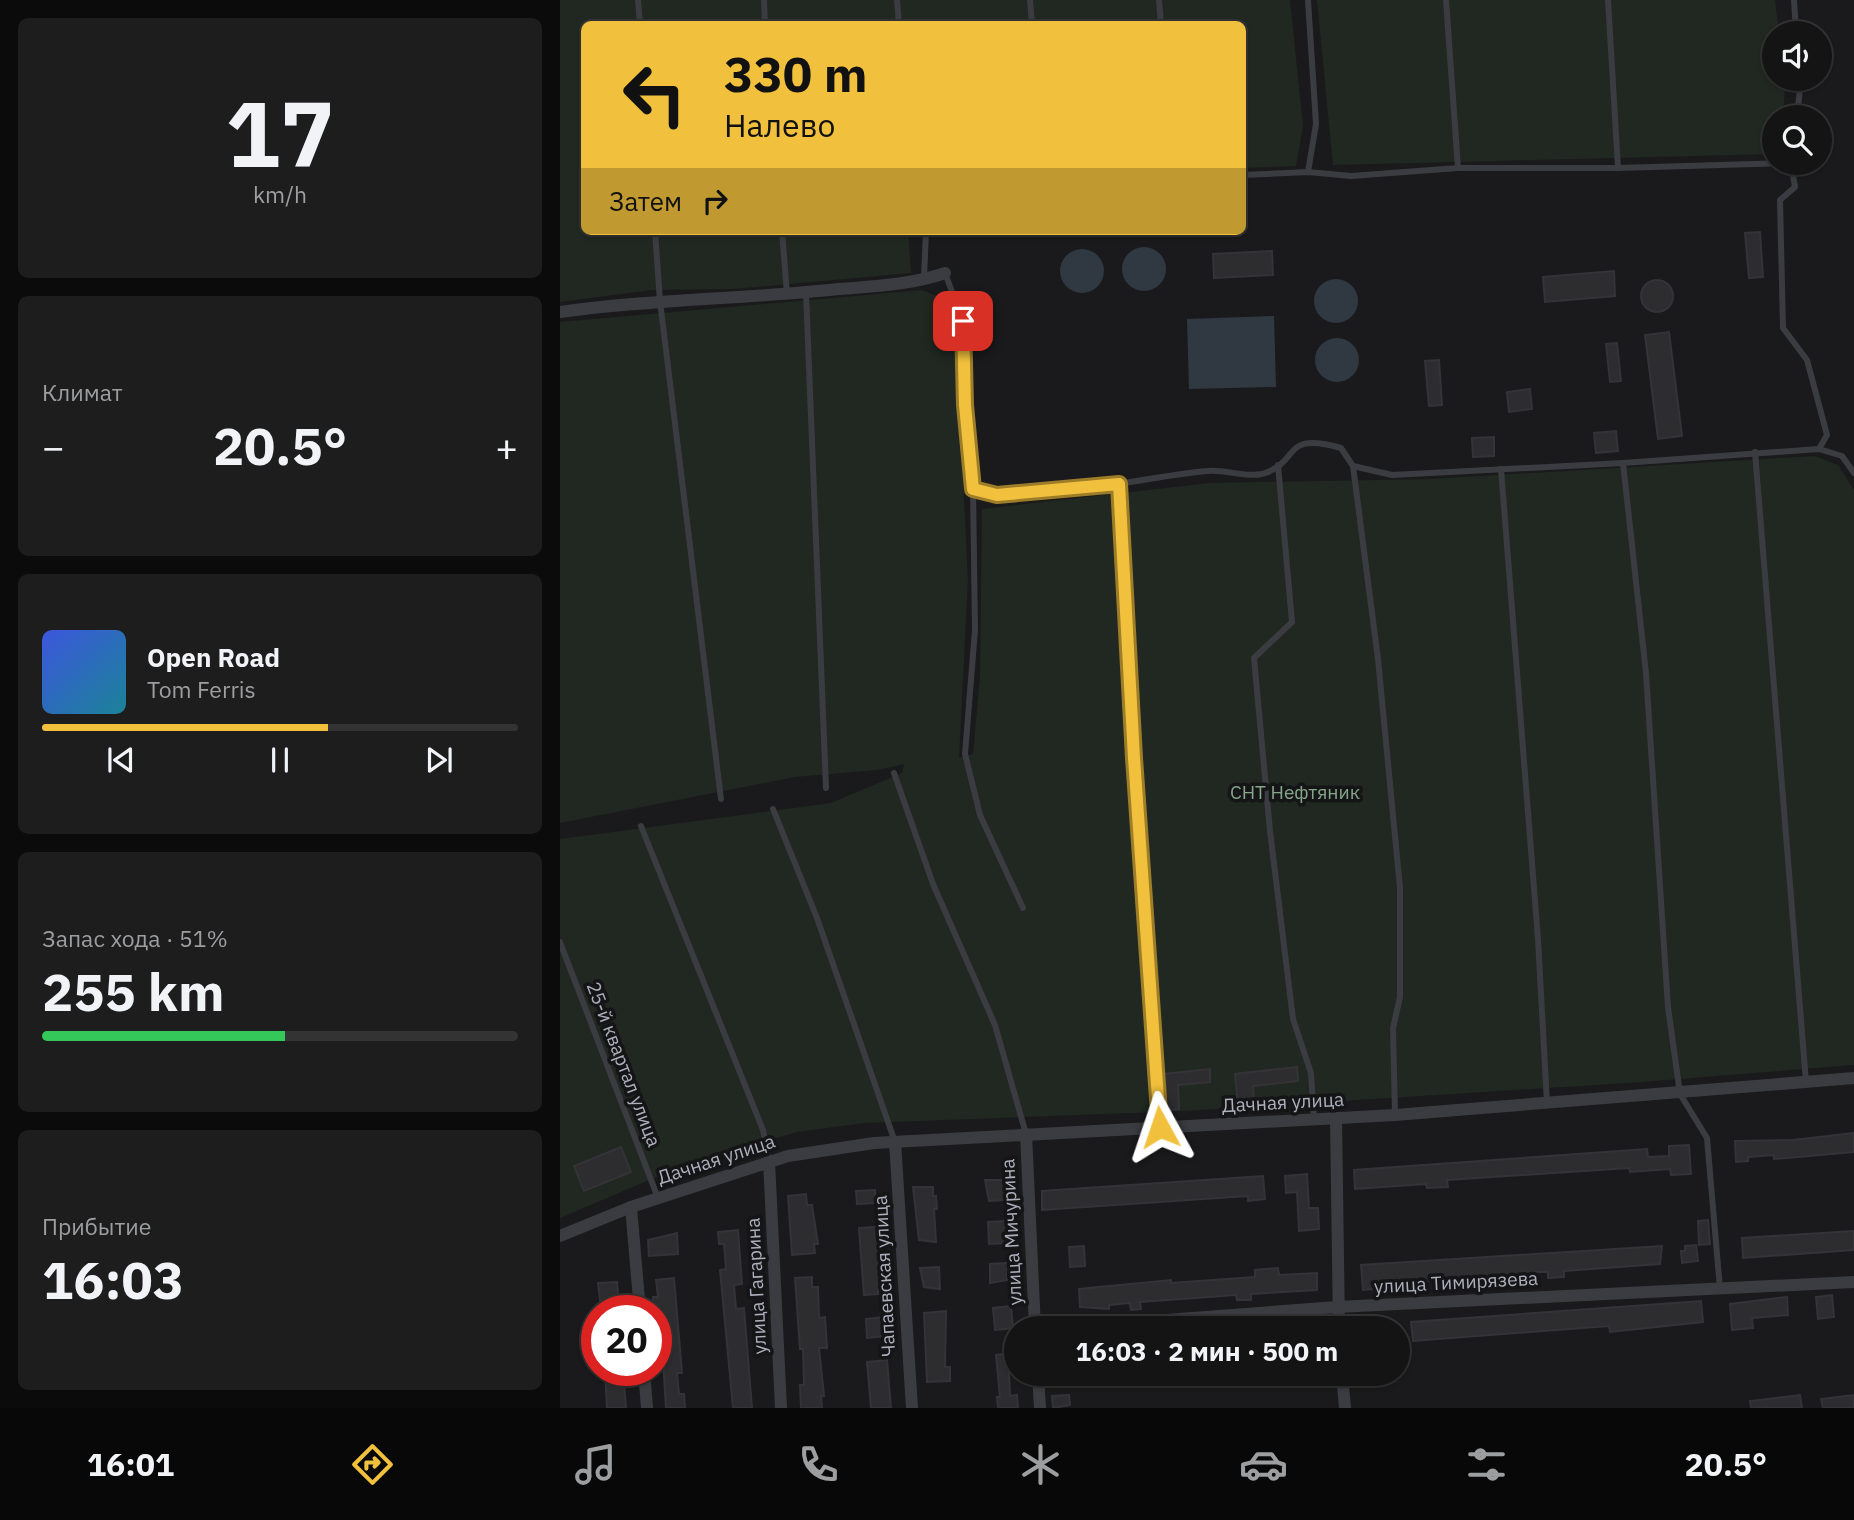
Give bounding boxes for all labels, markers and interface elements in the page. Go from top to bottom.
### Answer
map controls [1762,21,1832,175]
button: sound [1762,21,1832,91]
text: 330 m [724,42,868,105]
icon: left [609,49,700,140]
text: 17 [225,74,335,192]
text: Налево [724,104,835,146]
button: search [1762,105,1832,175]
text: km/h [253,179,307,209]
icon: right [696,182,734,220]
text: Затем [609,184,682,218]
pin [933,291,993,351]
icon: arrive [944,302,982,340]
text: Климат [42,377,123,407]
text: 20.5° [213,412,347,479]
text: − [42,422,65,471]
text: + [495,422,518,471]
text: Open Road [147,640,280,674]
text: Tom Ferris [147,674,256,704]
icon: previous [102,741,140,779]
icon: pause [261,741,299,779]
icon: next [420,741,458,779]
park label: СНТ Нефтяник [1230,780,1360,804]
text: Запас хода · 51% [42,923,228,953]
text: 255 km [42,958,224,1025]
street label: 25-й квартал улица [581,978,667,1150]
street label: Дачная улица [1221,1087,1345,1117]
position arrow [1123,1090,1197,1164]
street label: Дачная улица [654,1129,778,1189]
street label: улица Мичурина [995,1158,1027,1306]
street label: Чапаевская улица [868,1195,900,1357]
text: Прибытие [42,1211,151,1241]
street label: улица Гагарина [740,1217,772,1355]
text: 16:03 [42,1246,184,1313]
street label: улица Тимирязева [1373,1266,1539,1298]
speed limit sign: 20 [581,1295,672,1386]
text: 16:03 · 2 мин · 500 m [1076,1334,1338,1368]
icon: directions [348,1440,397,1489]
icon: music [571,1440,620,1489]
icon: phone [794,1440,843,1489]
icon: climate [1016,1440,1065,1489]
icon: car [1239,1440,1288,1489]
icon: filters [1462,1440,1511,1489]
text: 16:01 [87,1443,174,1485]
text: 20.5° [1685,1443,1767,1485]

